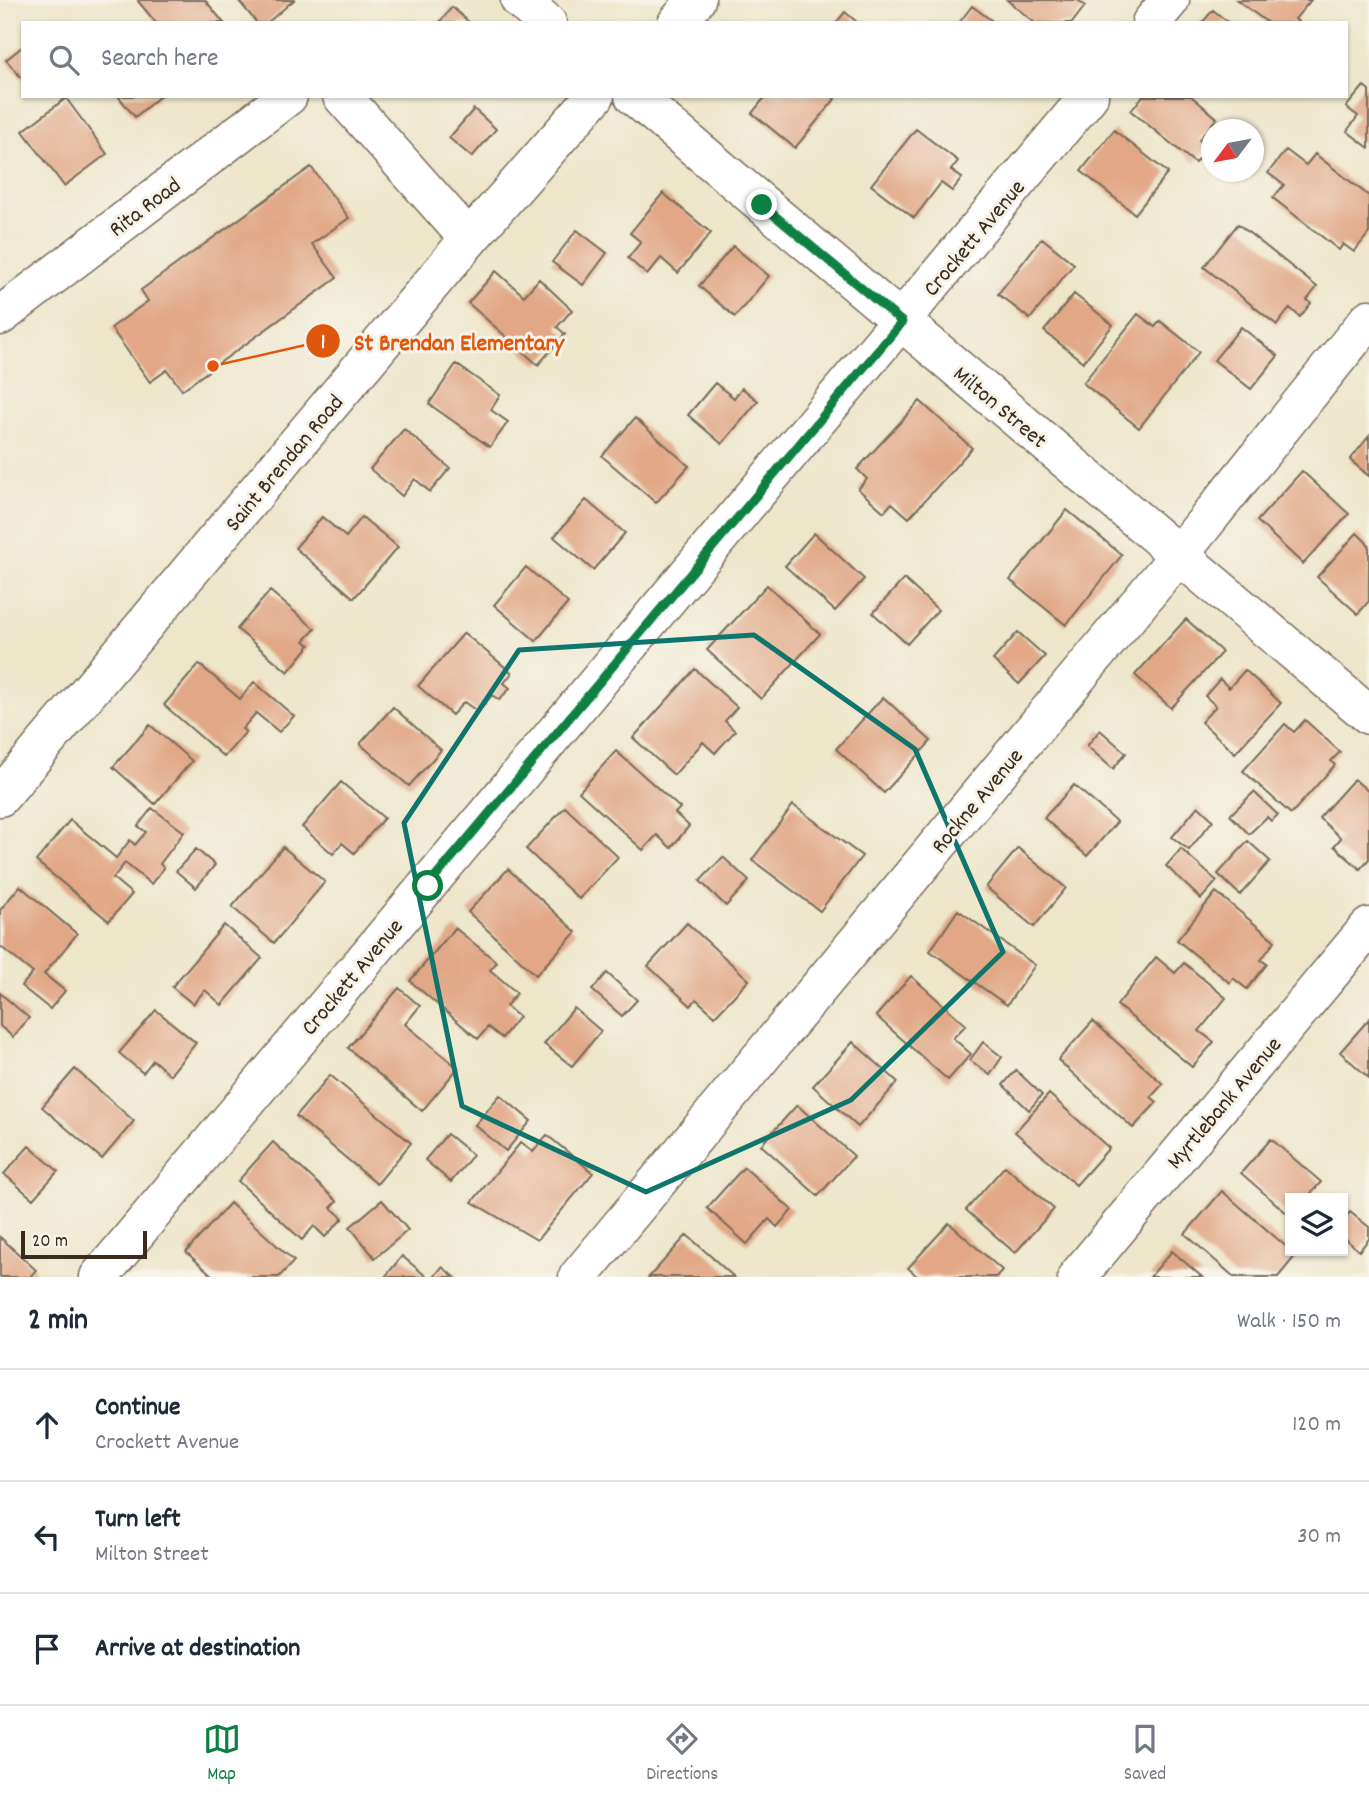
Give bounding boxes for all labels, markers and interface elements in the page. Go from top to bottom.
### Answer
search box [21,21,1348,98]
icon: search [45,41,83,79]
text: Search here [101,41,219,78]
north arrow [1201,119,1264,182]
street label: Rita Road [103,171,189,247]
street label: Crockett Avenue [917,173,1035,305]
route end [746,189,777,220]
callout: St Brendan Elementary [305,319,578,364]
text: St Brendan Elementary [354,328,565,362]
text: 1 [321,329,325,359]
street label: Milton Street [945,360,1053,458]
street label: Saint Brendan Road [218,388,353,540]
street label: Rockne Avenue [925,742,1033,862]
route start [412,870,443,901]
street label: Crockett Avenue [295,912,413,1044]
street label: Myrtlebank Avenue [1160,1031,1291,1178]
map controls [1285,1193,1348,1256]
button: layers [1285,1193,1348,1256]
scale bar [21,1228,147,1260]
text: 20 m [32,1229,68,1256]
text: 2 min [28,1301,88,1344]
text: Walk · 150 m [1237,1306,1341,1339]
text: Continue [95,1390,180,1427]
icon: ahead [28,1406,66,1444]
text: 120 m [1292,1409,1341,1442]
text: Crockett Avenue [95,1427,239,1460]
text: Turn left [95,1502,181,1539]
icon: left [28,1518,66,1556]
text: 30 m [1297,1521,1341,1554]
text: Milton Street [95,1539,209,1572]
icon: arrive [28,1630,66,1668]
text: Arrive at destination [95,1631,300,1668]
tab: Map [203,1720,241,1789]
tab: Directions [646,1720,718,1789]
tab: Saved [1124,1720,1166,1789]

